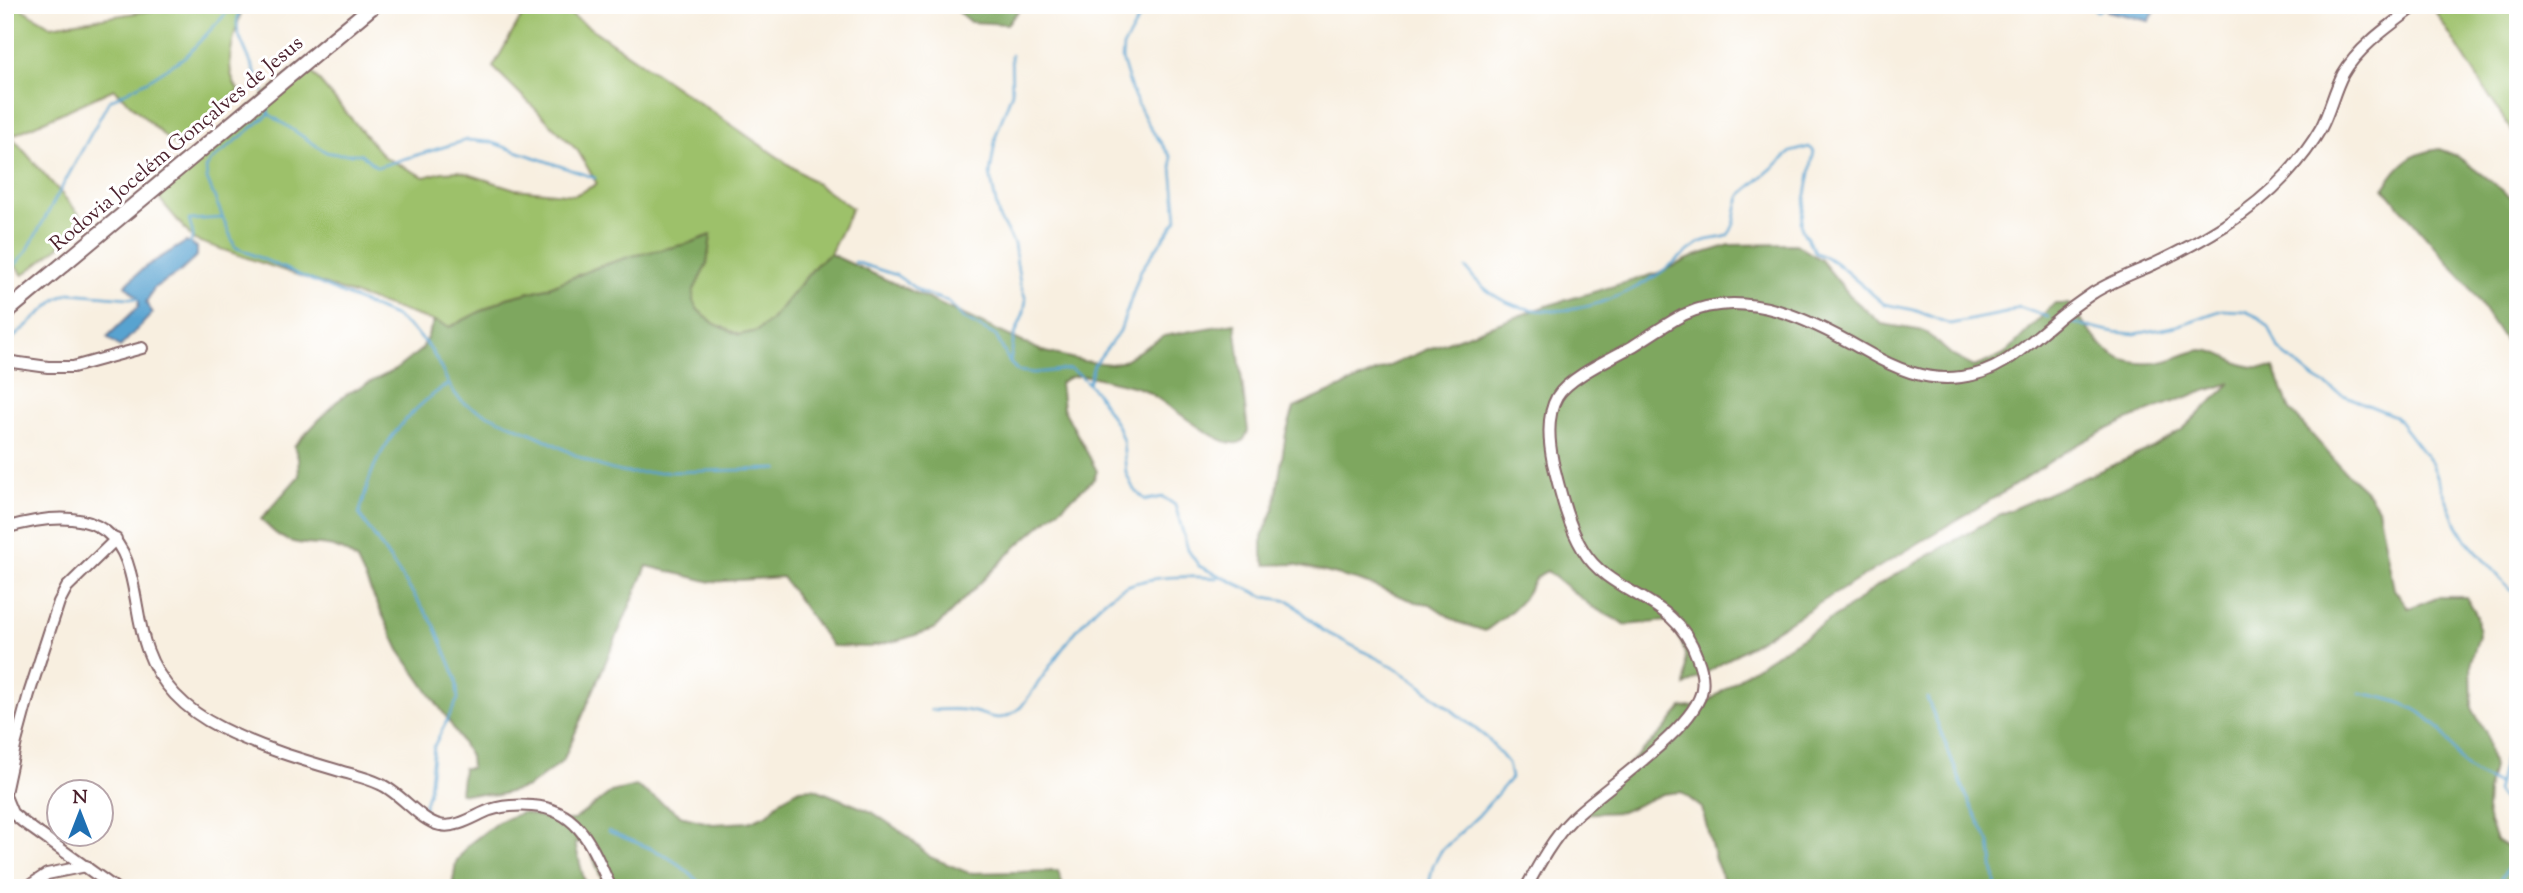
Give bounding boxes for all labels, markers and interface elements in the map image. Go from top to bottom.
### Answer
street label: Rodovia Jocelém Gonçalves de Jesus [44,29,310,260]
north arrow [46,778,116,848]
text: N [72,785,88,812]

